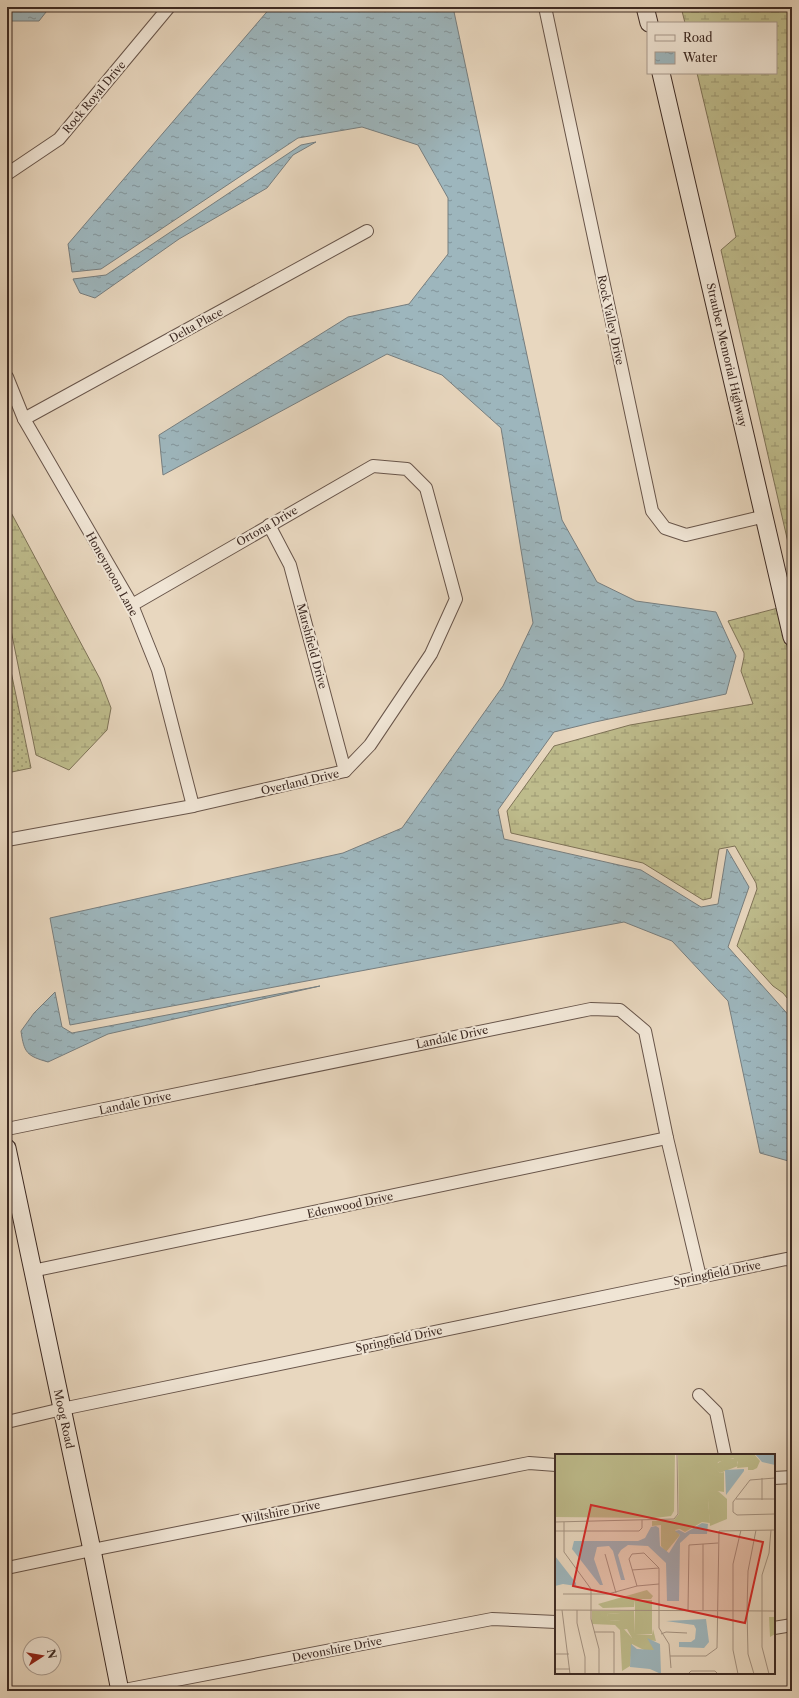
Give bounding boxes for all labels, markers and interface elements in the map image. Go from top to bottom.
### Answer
legend [647,22,777,74]
text: Road [683,30,713,45]
text: Water [682,50,717,65]
street label: Rock Royal Drive [60,58,128,136]
street label: Rock Valley Drive [595,274,627,366]
street label: Strauber Memorial Highway [704,282,751,429]
street label: Delta Place [167,305,225,345]
street label: Ortona Drive [234,503,300,549]
street label: Honeymoon Lane [83,529,141,619]
street label: Marshfield Drive [294,602,330,690]
street label: Overland Drive [260,766,340,798]
street label: Landale Drive [415,1023,489,1051]
street label: Landale Drive [98,1089,172,1117]
street label: Edenwood Drive [306,1189,394,1221]
street label: Springfield Drive [672,1258,762,1288]
street label: Springfield Drive [354,1323,444,1355]
street label: Moog Road [51,1388,77,1450]
inset map [555,1454,775,1674]
street label: Wiltshire Drive [240,1498,321,1527]
street label: Devonshire Drive [291,1633,383,1665]
north arrow [22,1636,62,1676]
text: N [44,1648,60,1660]

